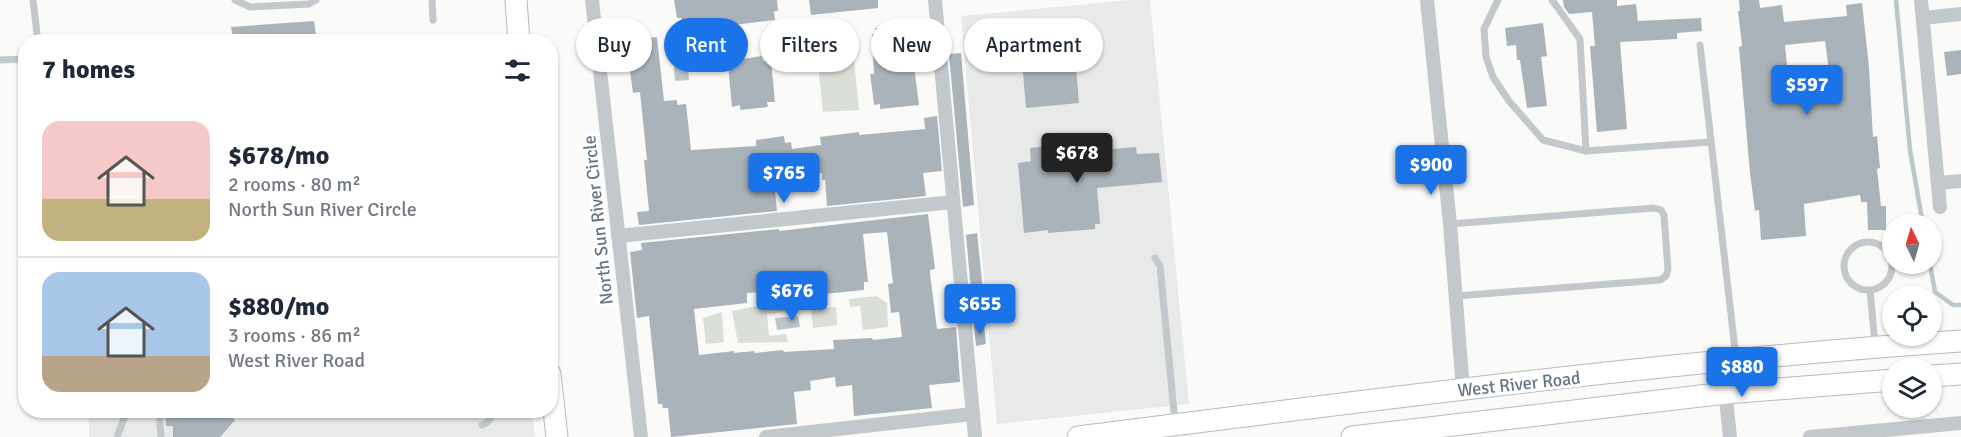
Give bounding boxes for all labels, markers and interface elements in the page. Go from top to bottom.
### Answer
chip: Buy [576,18,652,72]
chip: Rent [664,18,748,72]
chip: Filters [760,18,859,72]
chip: New [871,18,952,72]
chip: Apartment [964,18,1103,72]
text: 7 homes [42,54,135,86]
icon: filters [501,54,534,87]
pin: $597 [1771,65,1843,116]
text: $597 [1785,72,1829,97]
pin: $678 [1041,133,1113,184]
street label: North Sun River Circle [578,134,618,306]
text: $678/mo [228,140,329,172]
text: $678 [1055,140,1099,165]
icon: home [90,145,162,217]
pin: $900 [1395,145,1467,196]
text: $900 [1409,152,1453,177]
pin: $765 [748,153,820,204]
text: $765 [762,160,806,185]
text: 2 rooms · 80 m² [228,172,361,197]
text: North Sun River Circle [228,197,417,222]
north arrow [1882,214,1942,274]
map controls [1882,214,1942,418]
pin: $676 [756,271,828,322]
text: $676 [770,278,814,303]
pin: $655 [944,284,1016,335]
button: locate [1882,286,1942,346]
text: $880/mo [228,291,329,323]
text: $655 [958,291,1002,316]
icon: home [90,296,162,368]
text: 3 rooms · 86 m² [228,323,361,348]
pin: $880 [1706,347,1778,398]
text: West River Road [228,348,365,373]
text: $880 [1720,354,1764,379]
button: layers [1882,358,1942,418]
street label: West River Road [1457,367,1581,401]

